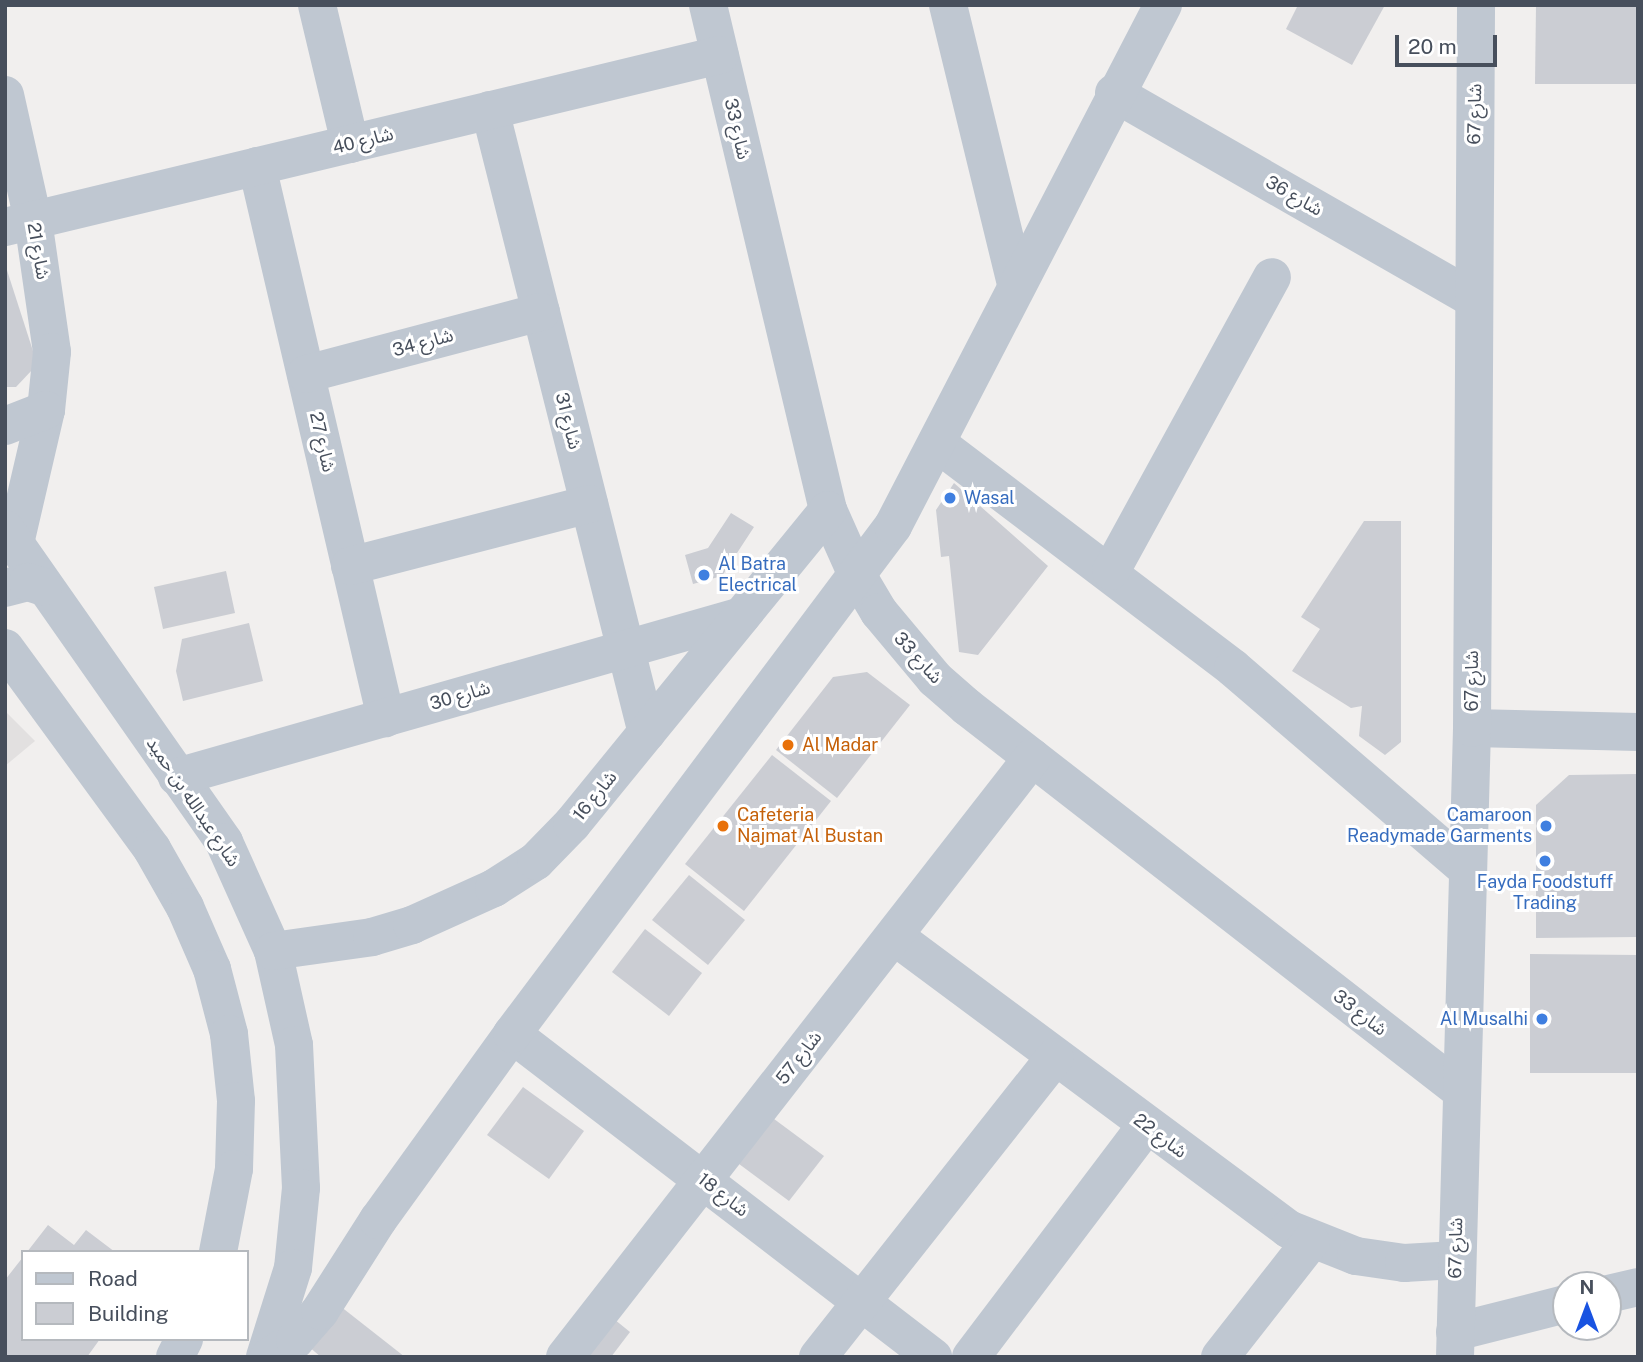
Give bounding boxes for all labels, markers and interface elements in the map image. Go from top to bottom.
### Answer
scale bar [1398,21,1500,65]
text: 20 m [1408,34,1457,59]
street label: شارع 67 [1464,83,1486,145]
street label: شارع 33 [720,96,754,162]
street label: شارع 40 [330,123,396,159]
street label: شارع 36 [1262,171,1326,221]
street label: شارع 21 [22,221,54,281]
street label: شارع 34 [390,325,456,361]
street label: شارع 31 [550,390,586,452]
street label: شارع 27 [305,410,339,474]
place label: Wasal [964,487,1015,509]
marker: Wasal [942,490,958,506]
place label: Al Batra Electrical [718,554,797,596]
marker: Al Batra Electrical [696,567,712,583]
street label: شارع 33 [889,628,947,688]
street label: شارع 67 [1461,650,1483,712]
street label: شارع 30 [427,677,493,715]
street label: شارع عبدالله بن حميد [142,733,244,871]
place label: Al Madar [802,734,878,756]
marker: Al Madar [780,737,796,753]
street label: شارع 16 [568,767,622,825]
place label: Cafeteria Najmat Al Bustan [737,805,883,848]
place label: Camaroon Readymade Garments [1347,805,1532,848]
marker: Cafeteria Najmat Al Bustan [715,818,731,834]
marker: Camaroon Readymade Garments [1538,818,1554,834]
marker: Fayda Foodstuff Trading [1537,853,1553,869]
place label: Fayda Foodstuff Trading [1477,872,1613,914]
street label: شارع 33 [1329,985,1391,1041]
place label: Al Musalhi [1440,1008,1528,1030]
marker: Al Musalhi [1534,1011,1550,1027]
street label: شارع 57 [771,1027,827,1089]
street label: شارع 22 [1129,1109,1191,1163]
street label: شارع 18 [693,1169,753,1221]
street label: شارع 67 [1445,1217,1467,1279]
legend [21,1250,248,1341]
text: Road [88,1266,138,1291]
north arrow [1552,1271,1622,1341]
text: N [1580,1276,1594,1298]
text: Building [88,1301,169,1326]

